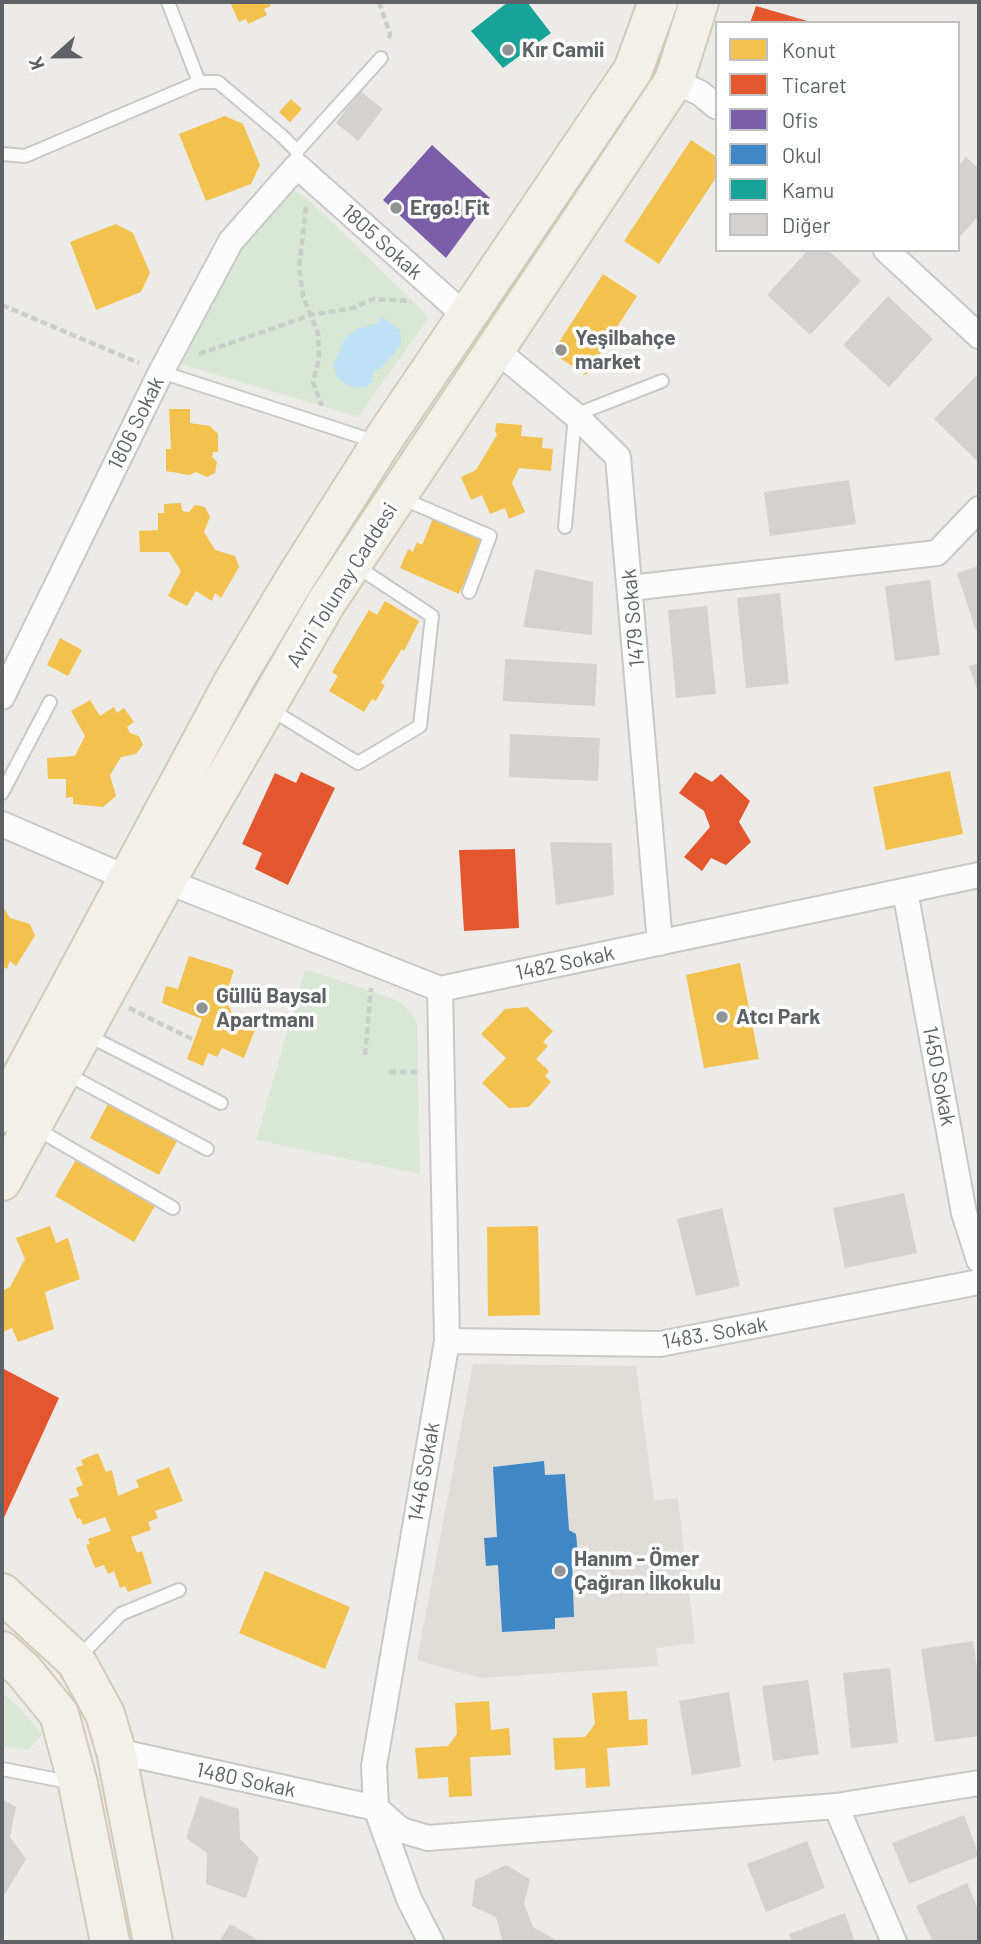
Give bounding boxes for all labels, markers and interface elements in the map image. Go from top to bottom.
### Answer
north arrow [21,21,91,91]
legend [715,21,960,252]
place label: Kır Camii [522,37,604,63]
text: Konut [782,37,836,62]
marker: Kır Camii [500,42,516,58]
text: K [23,54,49,73]
text: Ticaret [782,72,847,97]
text: Ofis [782,107,818,132]
text: Okul [782,142,822,167]
text: Kamu [782,177,834,202]
place label: Ergo! Fit [410,195,490,221]
street label: 1805 Sokak [336,199,428,285]
marker: Ergo! Fit [388,200,404,216]
text: Diğer [782,212,830,237]
place label: Yeşilbahçe market [575,325,676,375]
marker: Yeşilbahçe market [553,342,569,358]
street label: 1806 Sokak [103,372,169,474]
street label: Avni Tolunay Caddesi [281,498,403,672]
street label: 1479 Sokak [616,568,650,668]
street label: 1482 Sokak [513,940,617,986]
place label: Güllü Baysal Apartmanı [216,983,327,1033]
marker: Güllü Baysal Apartmanı [194,1000,210,1016]
place label: Atcı Park [736,1004,820,1030]
marker: Atcı Park [714,1009,730,1025]
street label: 1450 Sokak [917,1024,961,1128]
street label: 1483. Sokak [661,1311,769,1355]
street label: 1446 Sokak [403,1420,445,1524]
place label: Hanım - Ömer Çağıran İlkokulu [574,1546,721,1596]
marker: Hanım - Ömer Çağıran İlkokulu [552,1563,568,1579]
street label: 1480 Sokak [194,1757,298,1803]

